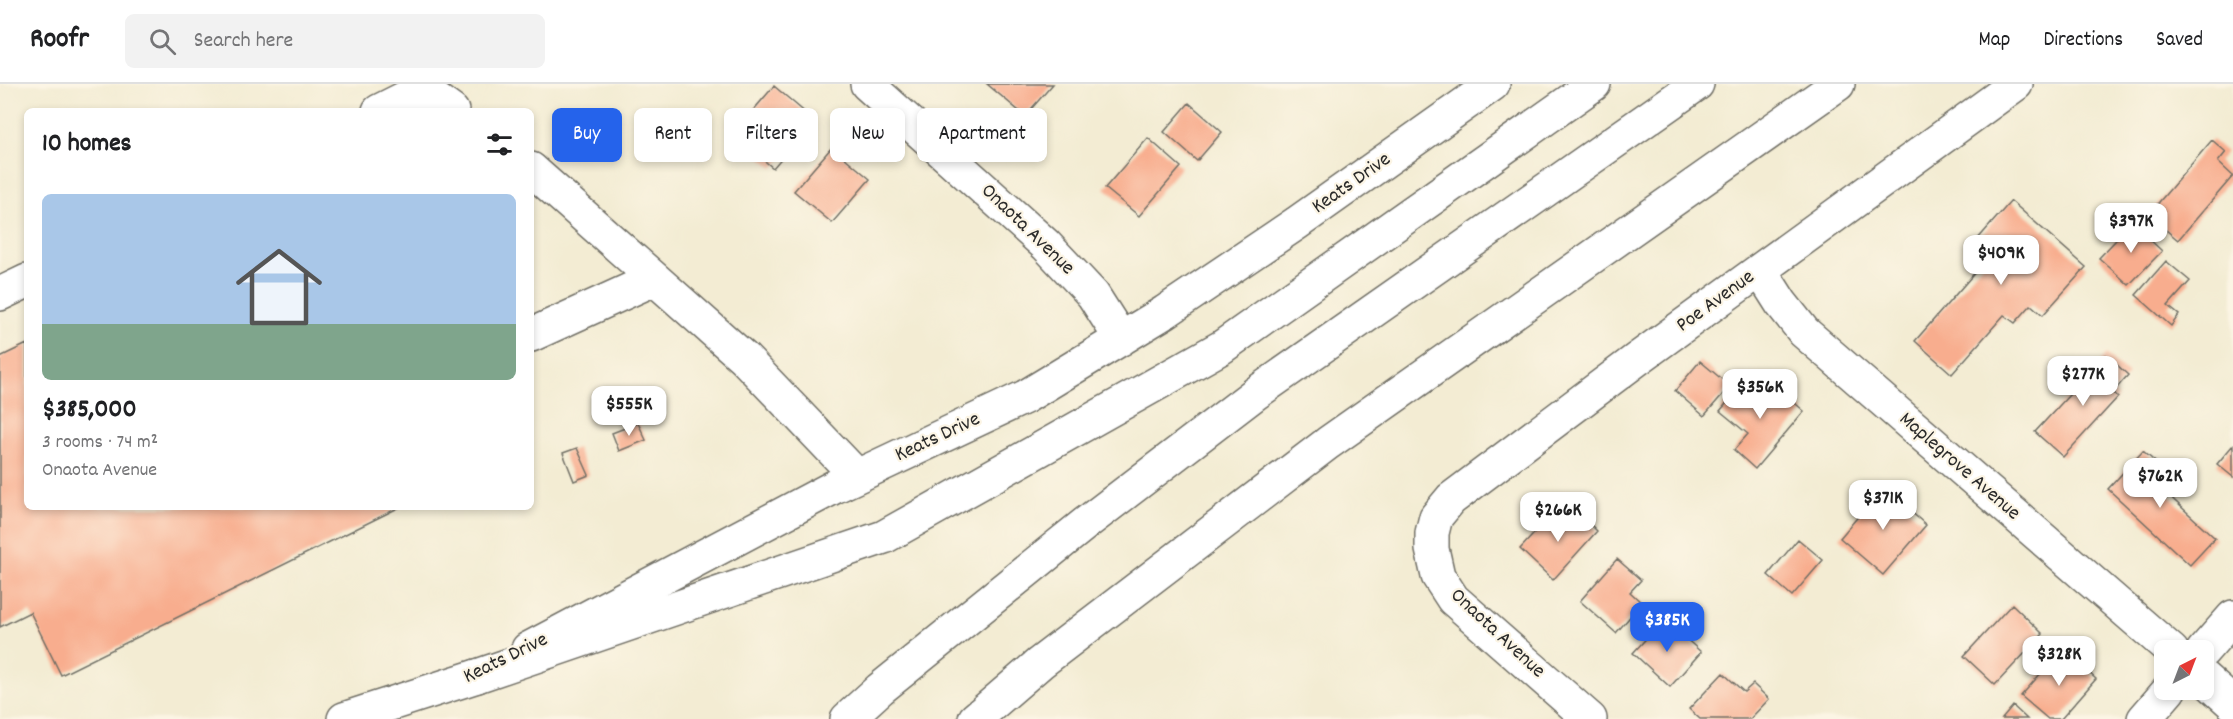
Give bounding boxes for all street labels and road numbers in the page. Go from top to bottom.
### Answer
street label: Keats Drive [1306,146,1398,222]
street label: Onaota Avenue [973,177,1081,283]
street label: Poe Avenue [1671,263,1761,341]
street label: Keats Drive [891,405,985,471]
street label: Maplegrove Avenue [1892,406,2026,528]
street label: Onaota Avenue [1443,582,1551,686]
street label: Keats Drive [459,626,553,692]

